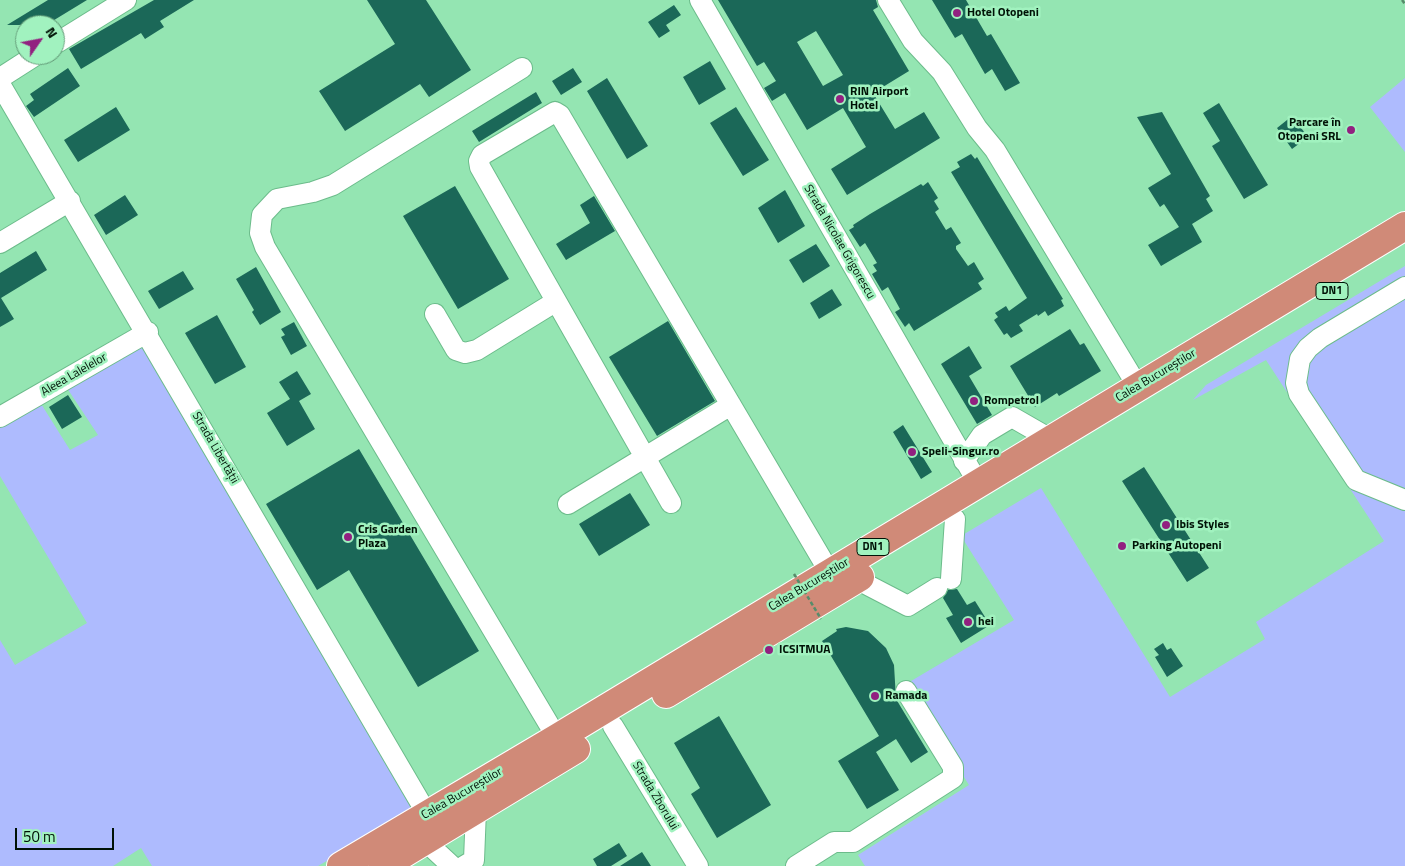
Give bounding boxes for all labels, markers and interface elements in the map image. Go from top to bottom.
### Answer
place label: Hotel Otopeni [967,6,1039,20]
marker: Hotel Otopeni [951,7,963,19]
north arrow [15,15,65,65]
text: N [41,22,64,42]
place label: RIN Airport Hotel [850,85,908,113]
marker: RIN Airport Hotel [834,93,846,105]
place label: Parcare în Otopeni SRL [1278,116,1341,144]
marker: Parcare în Otopeni SRL [1345,124,1357,136]
street label: Strada Nicolae Grigorescu [800,182,878,302]
road number: DN1 [1316,282,1348,300]
street label: Calea Bucureștilor [1113,346,1199,406]
street label: Aleea Lalelelor [39,350,109,400]
place label: Rompetrol [984,394,1039,408]
marker: Rompetrol [968,395,980,407]
street label: Strada Libertății [189,410,241,486]
place label: Speli-Singur.ro [922,445,999,459]
marker: Speli-Singur.ro [906,446,918,458]
place label: Ibis Styles [1176,518,1229,532]
marker: Ibis Styles [1160,519,1172,531]
place label: Cris Garden Plaza [358,523,418,551]
marker: Cris Garden Plaza [342,531,354,543]
road number: DN1 [857,538,889,556]
place label: Parking Autopeni [1132,539,1222,553]
marker: Parking Autopeni [1116,540,1128,552]
street label: Calea Bucureștilor [766,555,852,615]
place label: hei [978,615,994,629]
marker: hei [962,616,974,628]
place label: ICSITMUA [779,643,831,657]
marker: ICSITMUA [763,644,775,656]
place label: Ramada [885,689,927,703]
marker: Ramada [869,690,881,702]
street label: Strada Zborului [629,759,681,833]
street label: Calea Bucureștilor [419,765,505,823]
scale bar [18,818,116,850]
text: 50 m [23,825,56,848]

